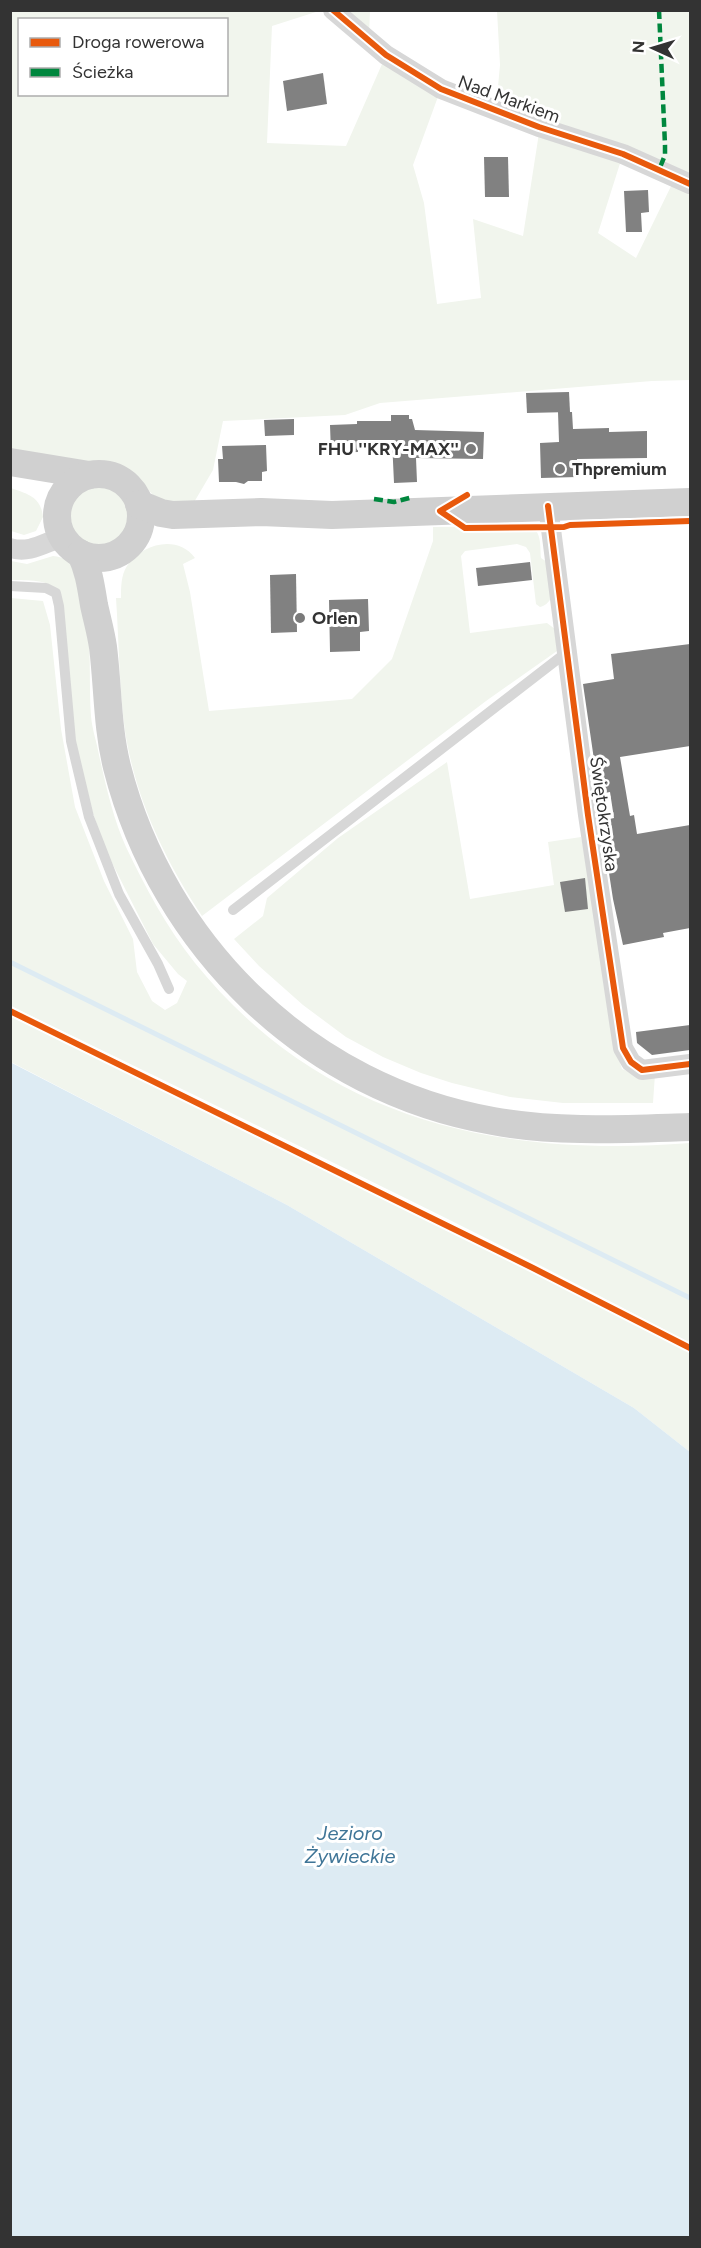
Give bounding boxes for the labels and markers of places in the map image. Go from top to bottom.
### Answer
place label: FHU ''KRY-MAX'' [318,438,459,460]
marker: FHU ''KRY-MAX'' [464,442,478,456]
place label: Thpremium [572,458,667,480]
marker: Thpremium [553,462,567,476]
place label: Orlen [312,607,358,629]
marker: Orlen [293,611,307,625]

